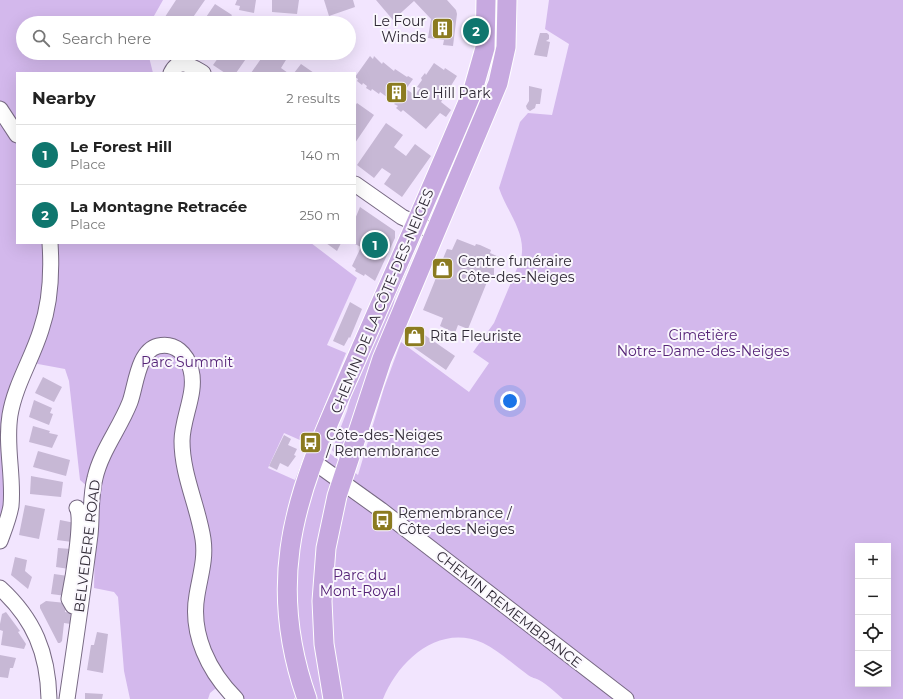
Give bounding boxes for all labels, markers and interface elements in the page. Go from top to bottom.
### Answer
place label: Le Four Winds [373,12,426,46]
search box [16,16,356,60]
building icon: Le Four Winds [429,16,455,42]
pin: 2 [463,16,489,46]
icon: search [30,27,52,49]
text: Search here [62,29,151,48]
building icon: Le Hill Park [384,80,410,106]
place label: Le Hill Park [412,84,491,102]
text: Nearby [32,88,96,108]
text: 2 results [286,90,340,106]
text: Le Forest Hill [70,137,172,156]
text: 1 [42,147,48,163]
text: 140 m [301,147,340,163]
text: Place [70,156,106,172]
street label: CHEMIN DE LA CÔTE-DES-NEIGES [326,186,438,416]
text: La Montagne Retracée [70,197,247,216]
text: 2 [41,207,49,223]
text: 250 m [299,207,340,223]
text: Place [70,216,106,232]
pin: 1 [362,230,388,260]
place label: Centre funéraire Côte-des-Neiges [458,252,575,286]
shop icon: Centre funéraire Côte-des-Neiges [429,256,455,282]
shop icon: Rita Fleuriste [401,323,427,349]
park label: Cimetière Notre-Dame-des-Neiges [617,326,789,360]
place label: Rita Fleuriste [430,327,522,345]
park label: Parc Summit [141,353,233,371]
your location [500,391,520,411]
place label: Côte-des-Neiges / Remembrance [325,426,443,460]
bus stop icon: Côte-des-Neiges / Remembrance [298,430,324,456]
street label: BELVEDERE ROAD [70,479,104,613]
place label: Remembrance / Côte-des-Neiges [398,504,515,538]
bus stop icon: Remembrance / Côte-des-Neiges [370,508,396,534]
map controls [855,543,891,687]
button: + [855,543,891,579]
street label: CHEMIN REMEMBRANCE [432,546,586,672]
park label: Parc du Mont-Royal [320,566,400,600]
button: − [855,579,891,615]
button: locate [855,615,891,651]
button: layers [855,651,891,687]

